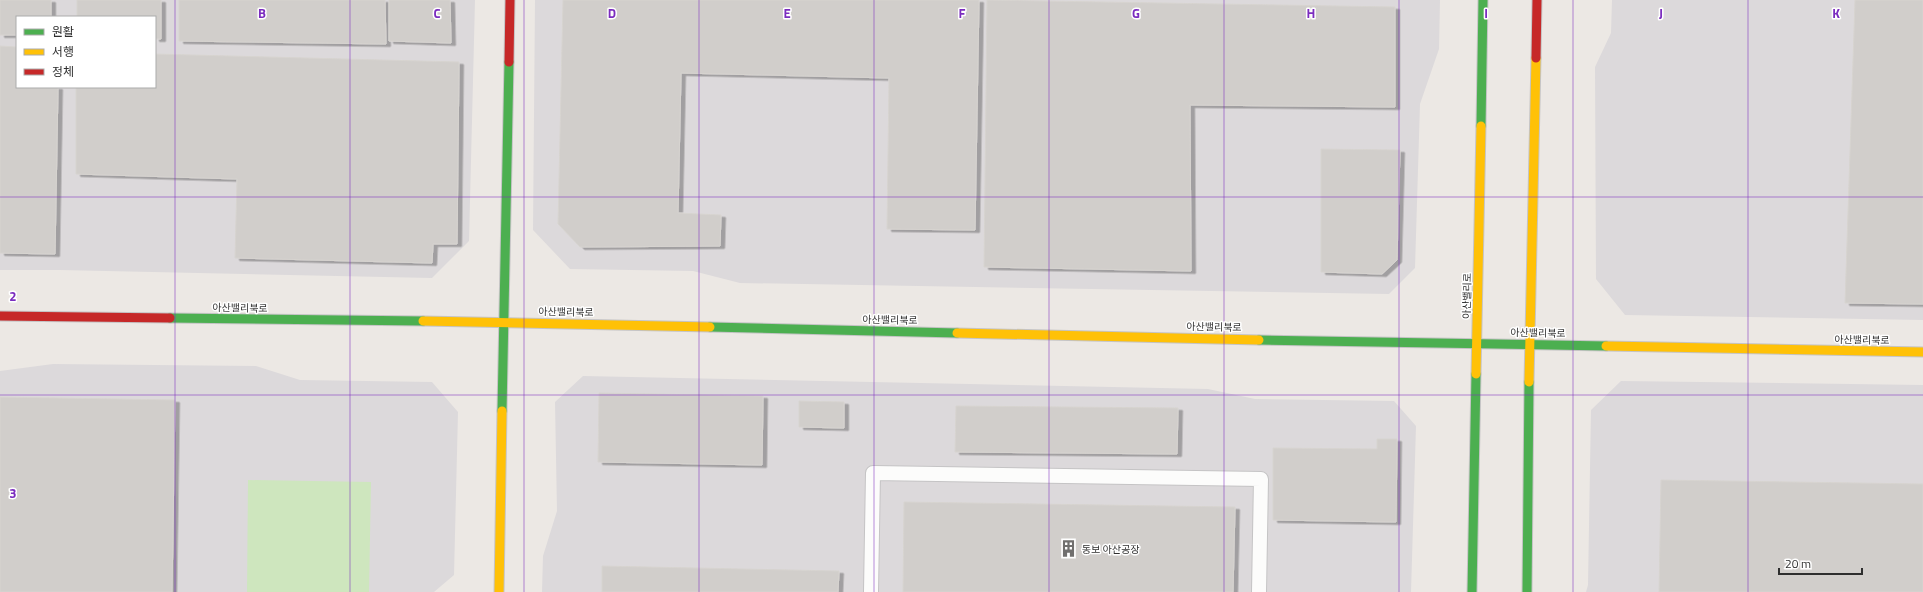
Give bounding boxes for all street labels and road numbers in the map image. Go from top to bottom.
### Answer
street label: 아산밸리로 [1459,273,1475,319]
street label: 아산밸리북로 [212,300,268,316]
street label: 아산밸리북로 [538,304,594,320]
street label: 아산밸리북로 [862,312,918,328]
street label: 아산밸리북로 [1186,319,1242,335]
street label: 아산밸리북로 [1510,325,1566,341]
street label: 아산밸리북로 [1834,332,1890,348]

